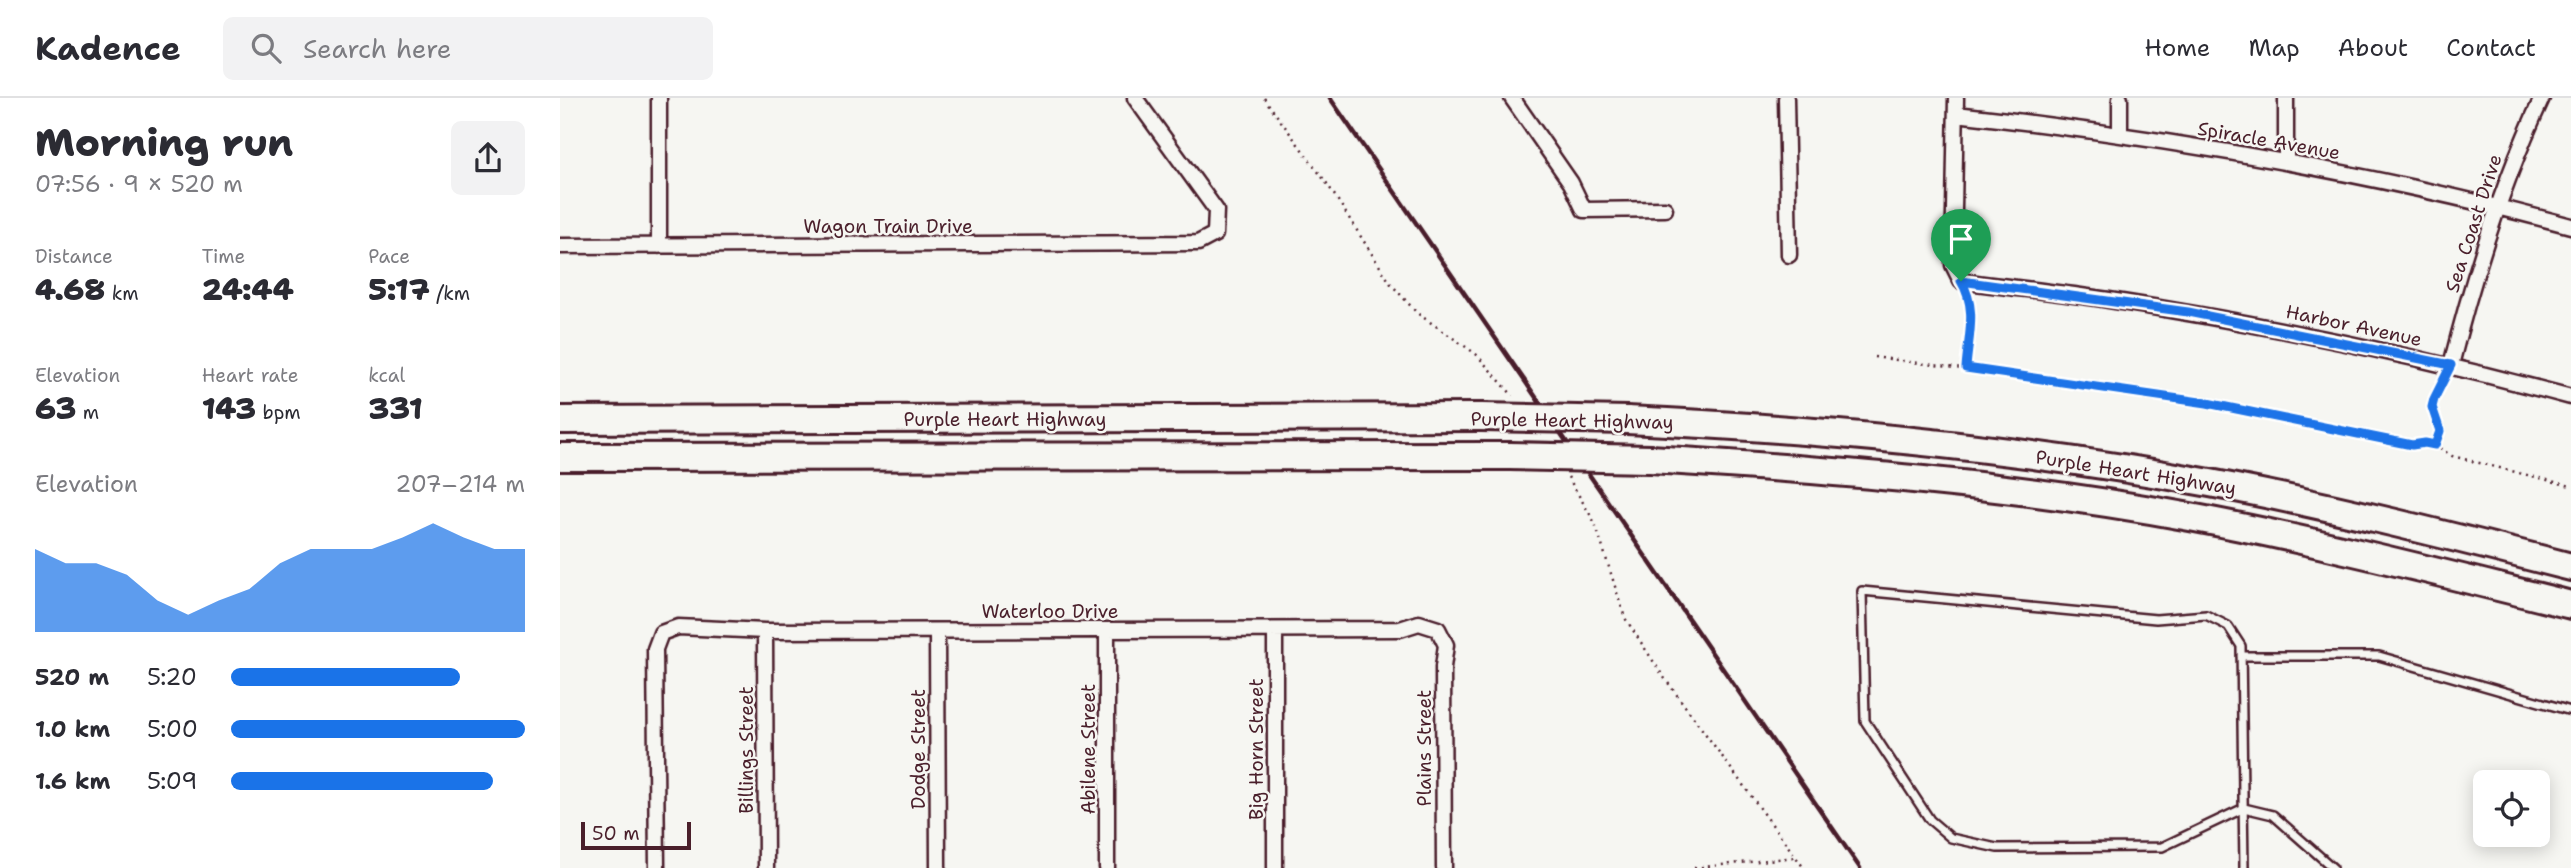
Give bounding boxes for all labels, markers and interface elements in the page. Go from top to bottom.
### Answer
search box [223,17,713,80]
text: Kadence [35,26,181,71]
icon: search [247,29,285,67]
text: Search here [303,31,451,66]
text: Home [2144,32,2210,64]
text: Map [2248,32,2300,64]
text: About [2338,32,2408,64]
text: Contact [2446,32,2536,64]
street label: Spiracle Avenue [2196,116,2342,165]
text: Morning run [35,117,293,168]
button: share [451,121,525,195]
street label: Sea Coast Drive [2439,151,2508,296]
text: 07:56 · 9 × 520 m [35,169,243,199]
pin [1931,209,1991,281]
street label: Wagon Train Drive [803,214,973,239]
icon: arrive [1942,220,1980,258]
text: Distance [35,244,113,269]
text: Time [202,244,245,269]
text: Pace [368,244,410,269]
text: 4.68 [35,269,105,310]
text: 24:44 [202,269,294,310]
text: 5:17 [368,269,430,310]
text: km [105,281,139,306]
text: /km [430,281,470,306]
street label: Harbor Avenue [2284,299,2424,352]
text: Elevation [35,363,120,388]
text: Heart rate [202,363,298,388]
text: kcal [368,363,405,388]
text: 63 [35,388,76,429]
text: 143 [202,388,256,429]
text: 331 [368,388,423,429]
text: m [76,400,99,425]
text: bpm [256,400,301,425]
street label: Purple Heart Highway [1470,406,1674,435]
street label: Purple Heart Highway [903,407,1107,432]
street label: Purple Heart Highway [2034,444,2238,501]
text: Elevation [35,469,138,499]
text: 207–214 m [395,469,525,499]
street label: Waterloo Drive [981,599,1119,624]
text: 520 m [35,662,109,692]
text: 5:20 [147,662,197,692]
street label: Big Horn Street [1244,678,1269,820]
street label: Abilene Street [1076,684,1101,814]
street label: Billings Street [734,686,759,814]
street label: Dodge Street [906,689,931,809]
street label: Plains Street [1412,690,1437,806]
text: 1.0 km [35,714,110,744]
text: 5:00 [147,714,198,744]
text: 1.6 km [35,766,110,796]
text: 5:09 [147,766,197,796]
map controls [2473,770,2550,847]
button: locate [2473,770,2550,847]
scale bar [581,819,691,851]
text: 50 m [592,821,640,846]

